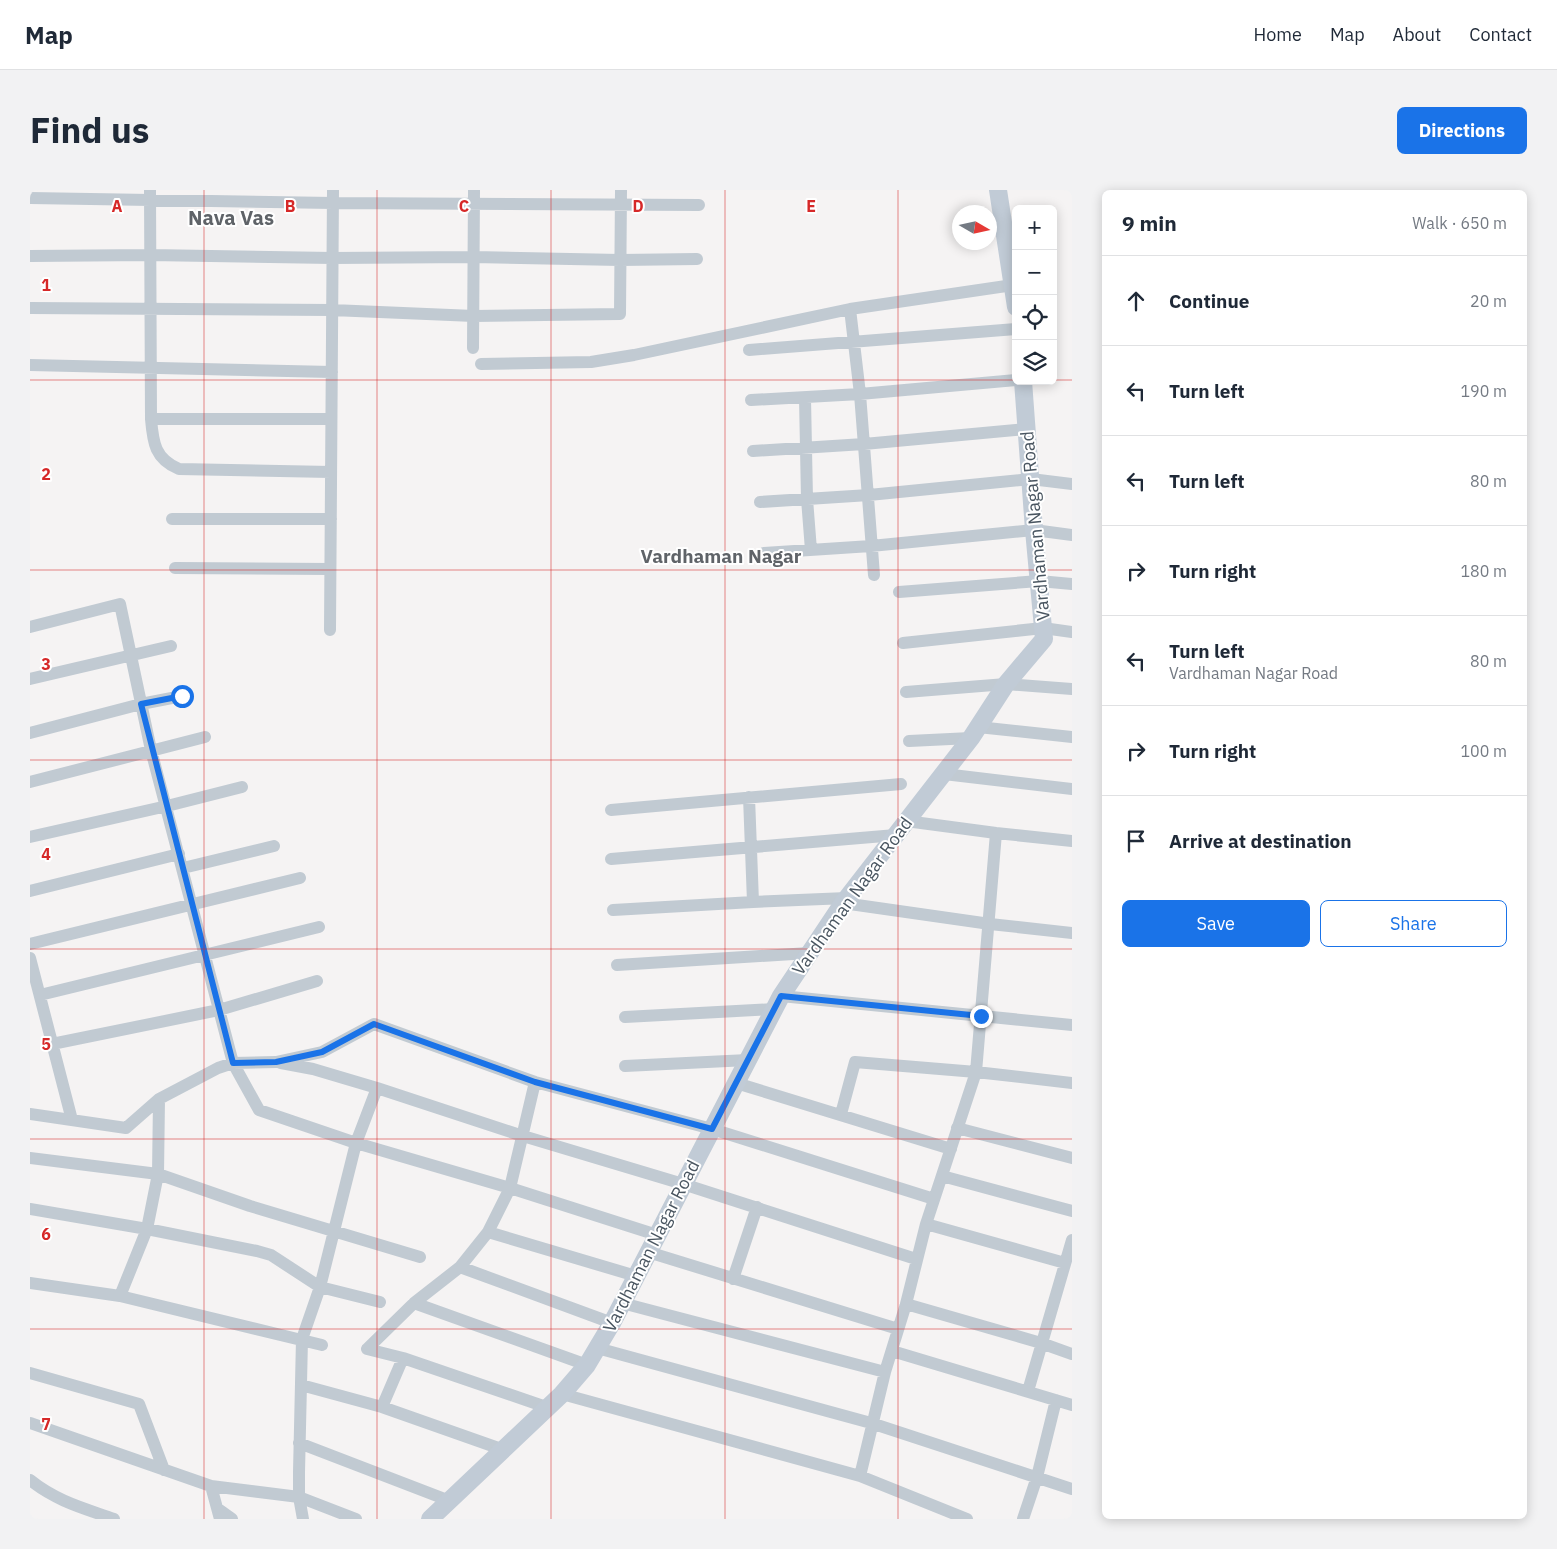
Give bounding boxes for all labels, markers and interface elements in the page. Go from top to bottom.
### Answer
text: Map [25,19,73,51]
text: Home [1254,23,1302,46]
text: Map [1330,23,1365,46]
text: About [1393,23,1441,46]
text: Contact [1469,23,1532,46]
text: Find us [30,107,149,153]
button: Directions [1397,107,1527,154]
text: A [112,196,123,216]
text: B [285,196,296,216]
text: C [459,196,469,216]
text: D [632,196,644,216]
text: E [806,196,816,216]
district label: Nava Vas [188,204,274,231]
north arrow [952,205,997,250]
map controls [1012,205,1057,385]
button: + [1012,205,1057,250]
text: 9 min [1122,209,1177,237]
text: Walk · 650 m [1412,213,1507,233]
button: − [1012,250,1057,295]
text: 1 [41,275,51,295]
icon: ahead [1122,287,1150,315]
text: Continue [1169,289,1249,313]
text: 20 m [1470,291,1507,311]
button: locate [1012,295,1057,340]
button: layers [1012,340,1057,385]
icon: left [1122,377,1150,405]
text: Turn left [1169,379,1245,403]
text: 190 m [1460,381,1507,401]
street label: Vardhaman Nagar Road [1015,430,1055,622]
text: 2 [41,464,51,484]
icon: left [1122,467,1150,495]
text: Turn left [1169,469,1245,493]
text: 80 m [1470,471,1507,491]
district label: Vardhaman Nagar [641,544,802,568]
icon: right [1122,557,1150,585]
text: Turn right [1169,559,1256,583]
text: 180 m [1460,561,1507,581]
text: Turn left [1169,639,1245,663]
icon: left [1122,647,1150,675]
text: 80 m [1470,651,1507,671]
text: 3 [41,654,51,674]
text: Vardhaman Nagar Road [1169,663,1338,683]
route start [171,685,194,708]
icon: right [1122,737,1150,765]
text: Turn right [1169,739,1256,763]
text: 100 m [1460,741,1507,761]
street label: Vardhaman Nagar Road [787,812,917,980]
icon: arrive [1122,827,1150,855]
text: Arrive at destination [1169,829,1352,853]
text: 4 [41,844,51,864]
button: Save [1122,900,1310,947]
button: Share [1320,900,1507,947]
route end [970,1005,993,1028]
text: 5 [41,1034,51,1054]
street label: Vardhaman Nagar Road [598,1156,704,1336]
text: 6 [41,1224,51,1244]
text: 7 [41,1414,51,1434]

